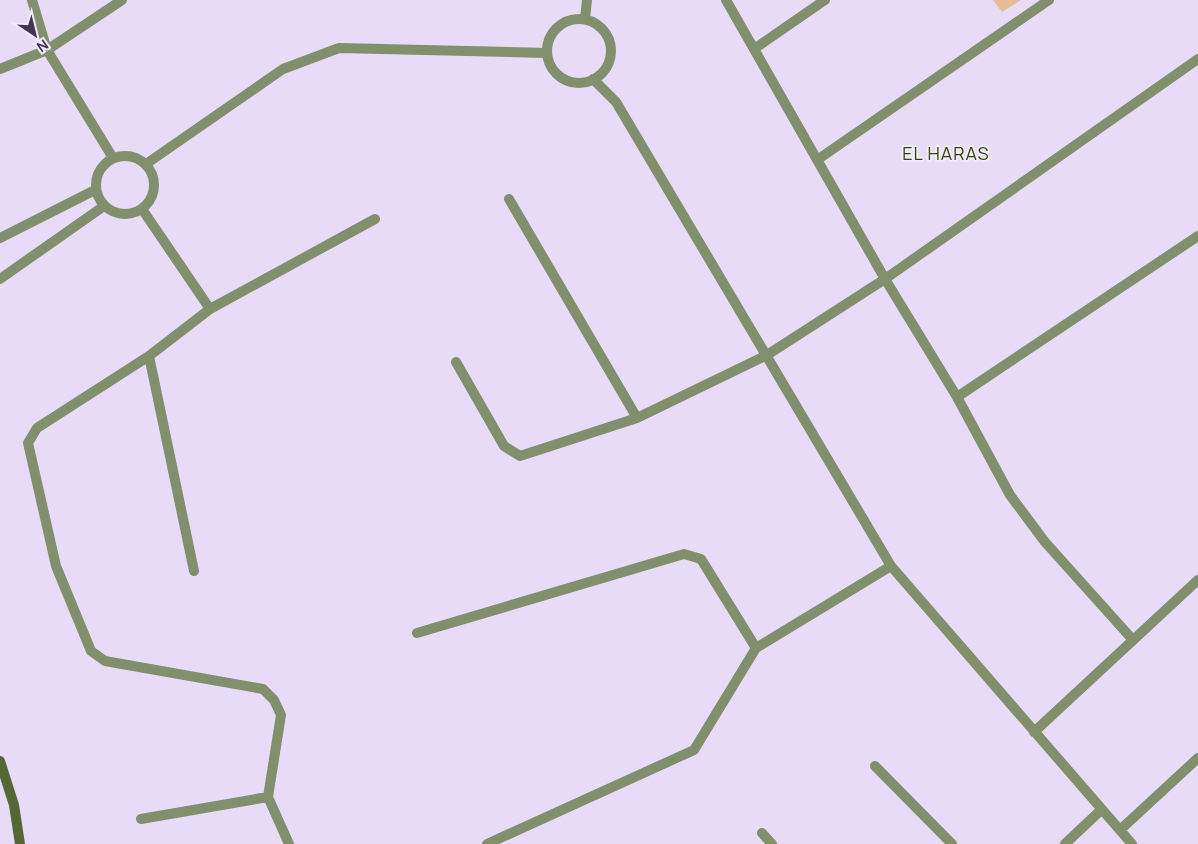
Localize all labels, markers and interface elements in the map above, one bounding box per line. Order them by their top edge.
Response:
north arrow [10,10,60,60]
text: N [33,35,52,57]
district label: EL HARAS [902,141,990,165]

